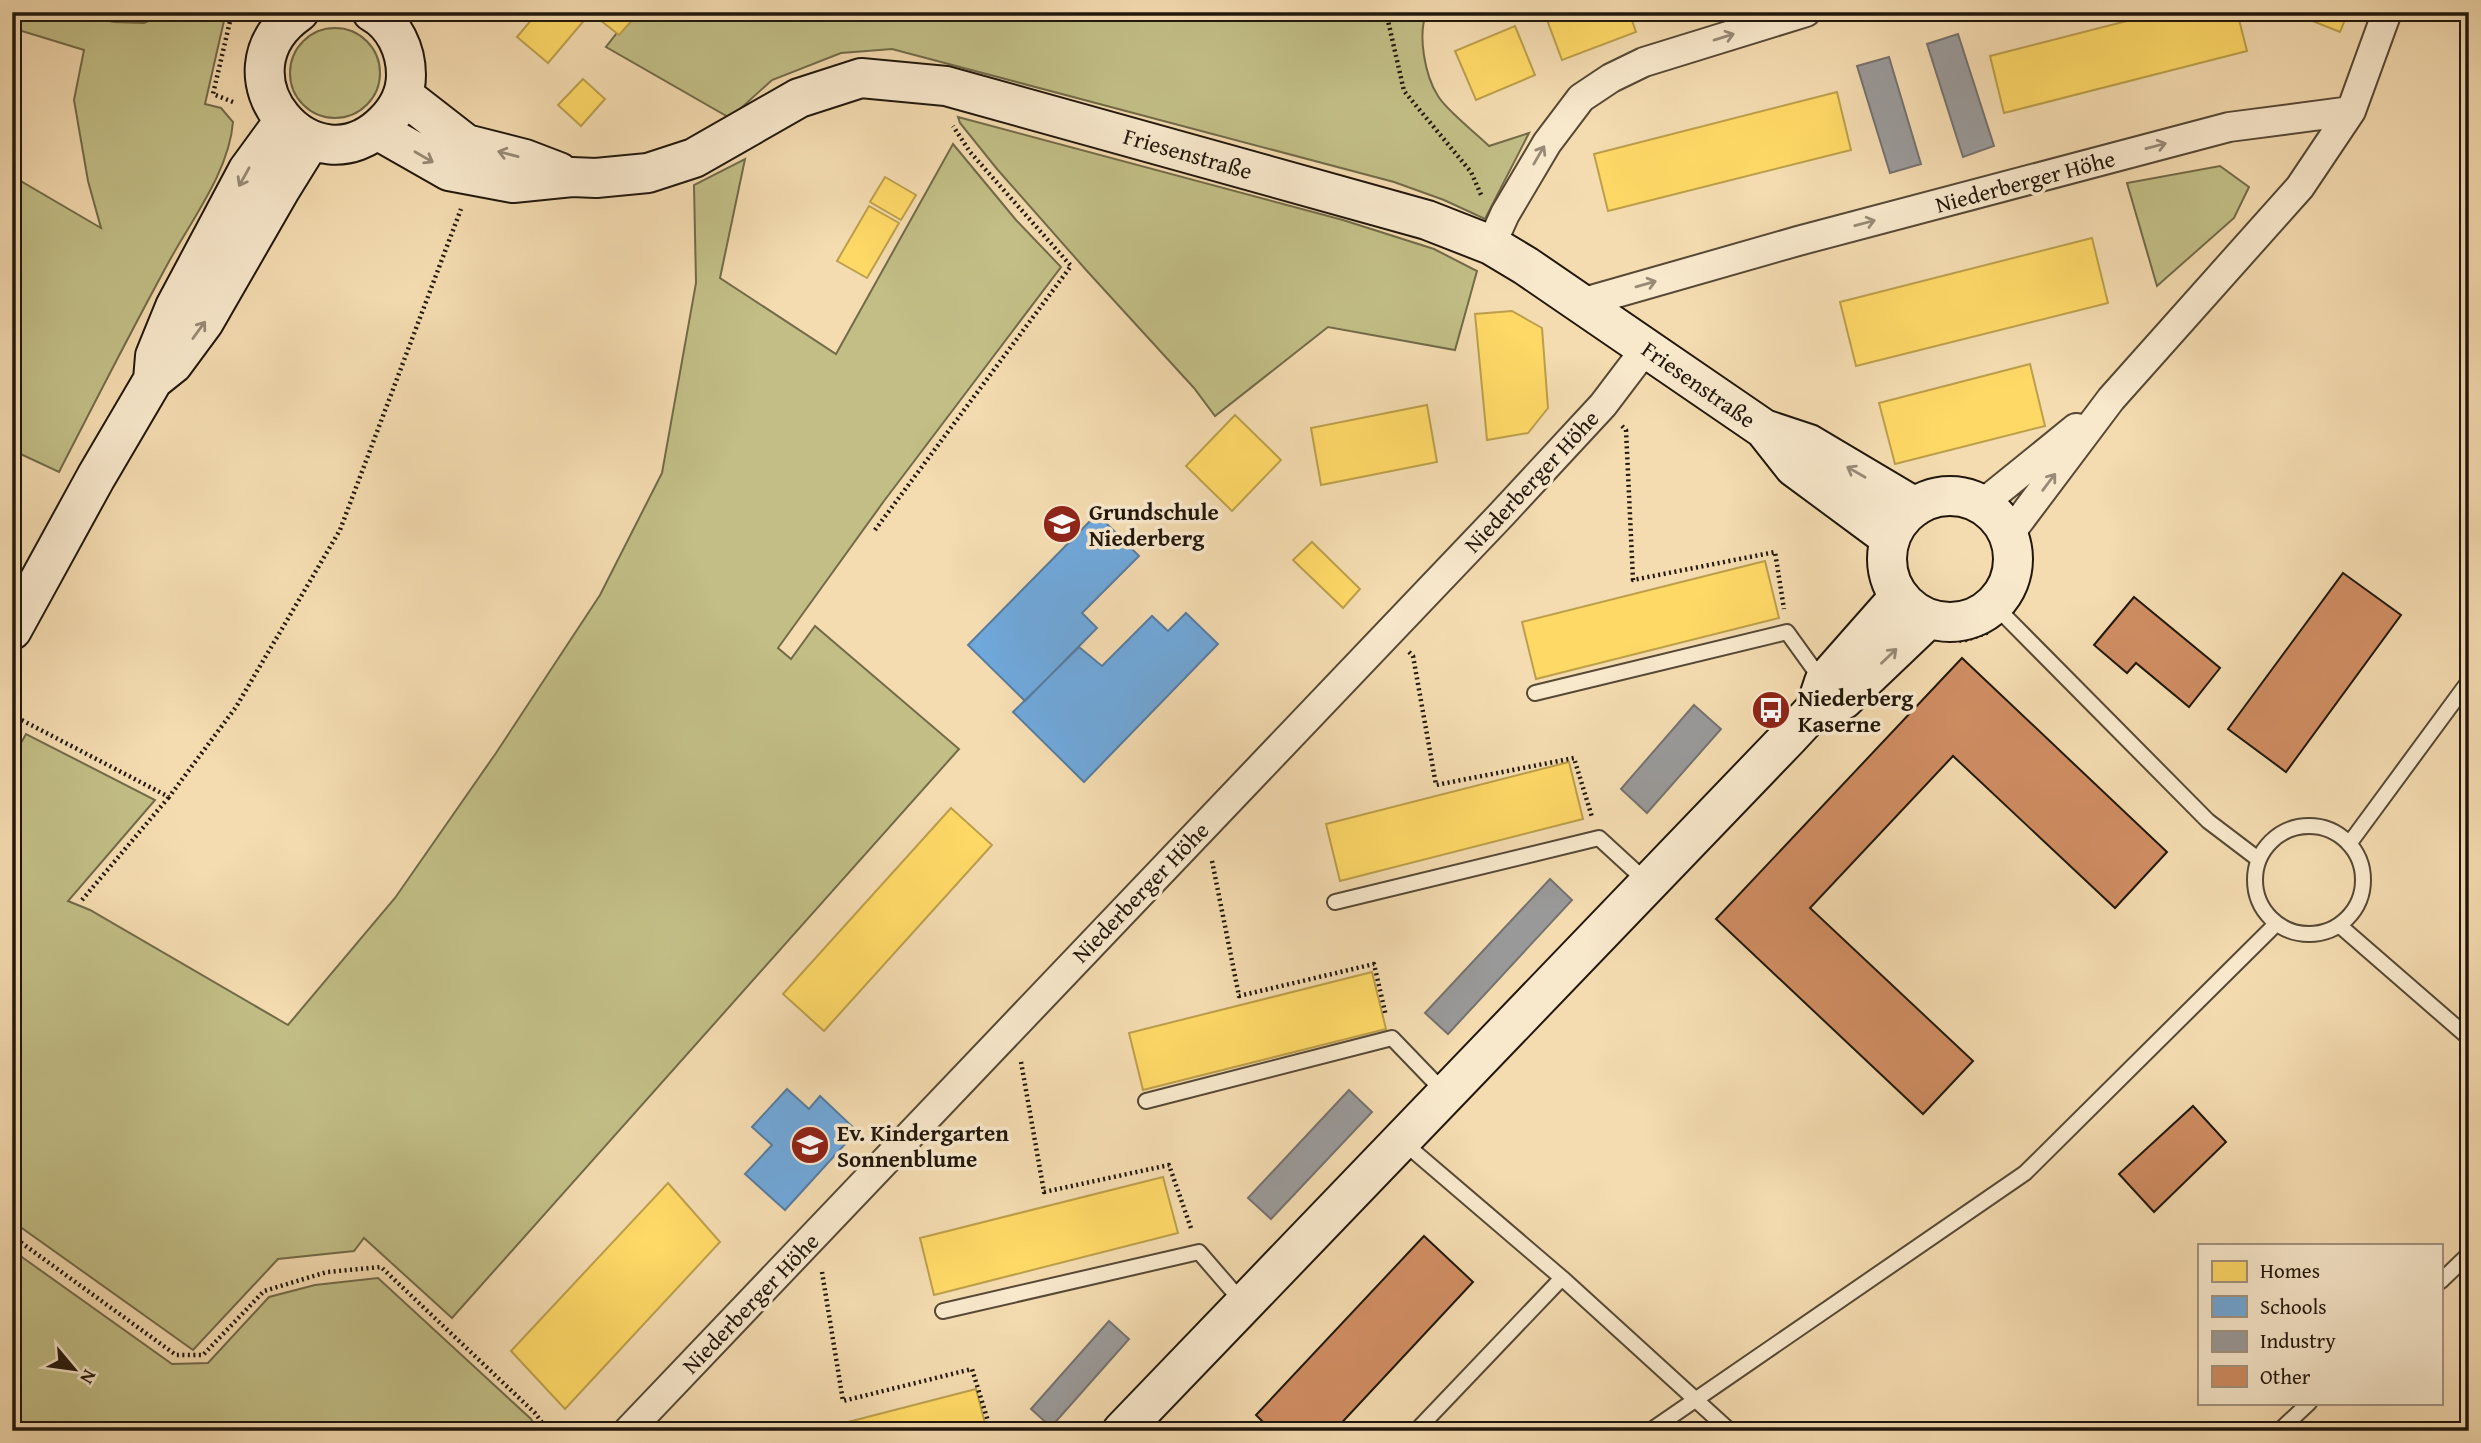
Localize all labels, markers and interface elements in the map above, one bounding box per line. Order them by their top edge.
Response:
one-way arrow [1713,30,1735,43]
street label: Friesenstraße [1120,119,1256,187]
one-way arrow [2145,139,2167,152]
street label: Niederberger Höhe [1932,141,2118,221]
one-way arrow [1533,146,1547,166]
one-way arrow [497,147,519,160]
one-way arrow [413,151,434,164]
one-way arrow [237,167,251,187]
one-way arrow [1854,216,1876,229]
one-way arrow [1634,277,1657,290]
one-way arrow [191,321,206,340]
street label: Friesenstraße [1635,332,1763,436]
street label: Niederberger Höhe [1456,402,1606,560]
one-way arrow [1846,465,1866,479]
one-way arrow [2042,473,2056,492]
place label: Grundschule Niederberg [1089,495,1219,554]
school or university icon: Grundschule Niederberg [1041,503,1083,545]
one-way arrow [1880,648,1897,665]
place label: Niederberg Kaserne [1798,681,1914,740]
bus stop icon: Niederberg Kaserne [1750,689,1792,731]
street label: Niederberger Höhe [1064,814,1216,970]
place label: Ev. Kindergarten Sonnenblume [837,1116,1009,1175]
school or university icon: Ev. Kindergarten Sonnenblume [789,1124,831,1166]
street label: Niederberger Höhe [674,1225,826,1381]
legend [2198,1244,2442,1404]
text: Homes [2260,1255,2320,1286]
text: Schools [2260,1291,2327,1322]
text: Industry [2260,1325,2336,1356]
north arrow [38,1334,108,1404]
text: Other [2260,1361,2311,1392]
text: N [73,1365,104,1390]

